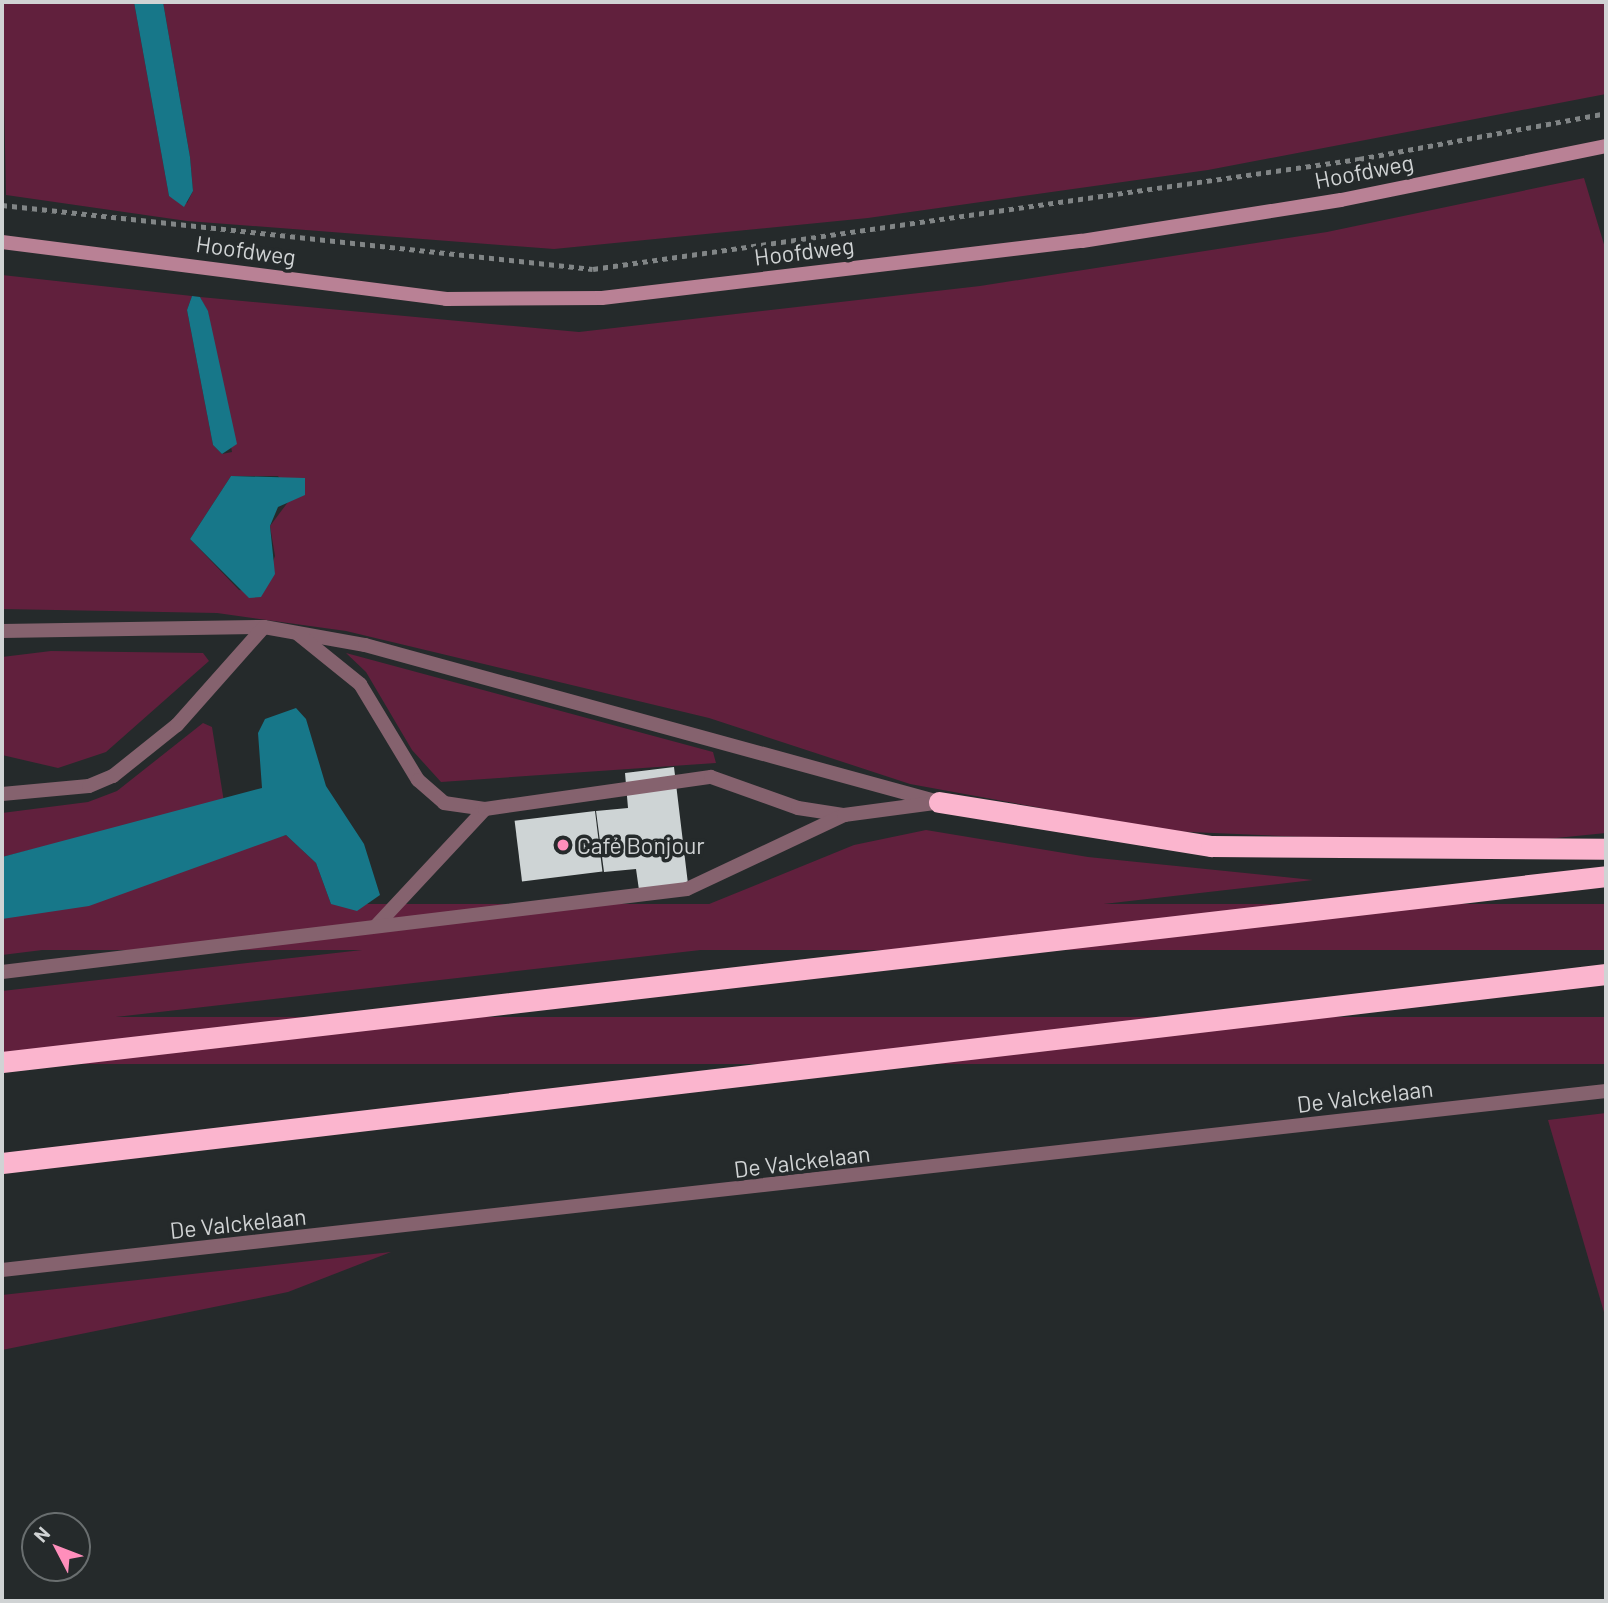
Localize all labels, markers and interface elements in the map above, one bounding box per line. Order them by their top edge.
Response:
street label: Hoofdweg [1312,148,1416,194]
street label: Hoofdweg [194,229,298,271]
street label: Hoofdweg [752,231,856,271]
place label: Café Bonjour [577,831,705,859]
marker: Café Bonjour [555,837,571,853]
street label: De Valckelaan [1295,1074,1435,1118]
street label: De Valckelaan [732,1139,872,1183]
street label: De Valckelaan [168,1202,308,1244]
north arrow [21,1512,91,1582]
text: N [29,1522,54,1546]

